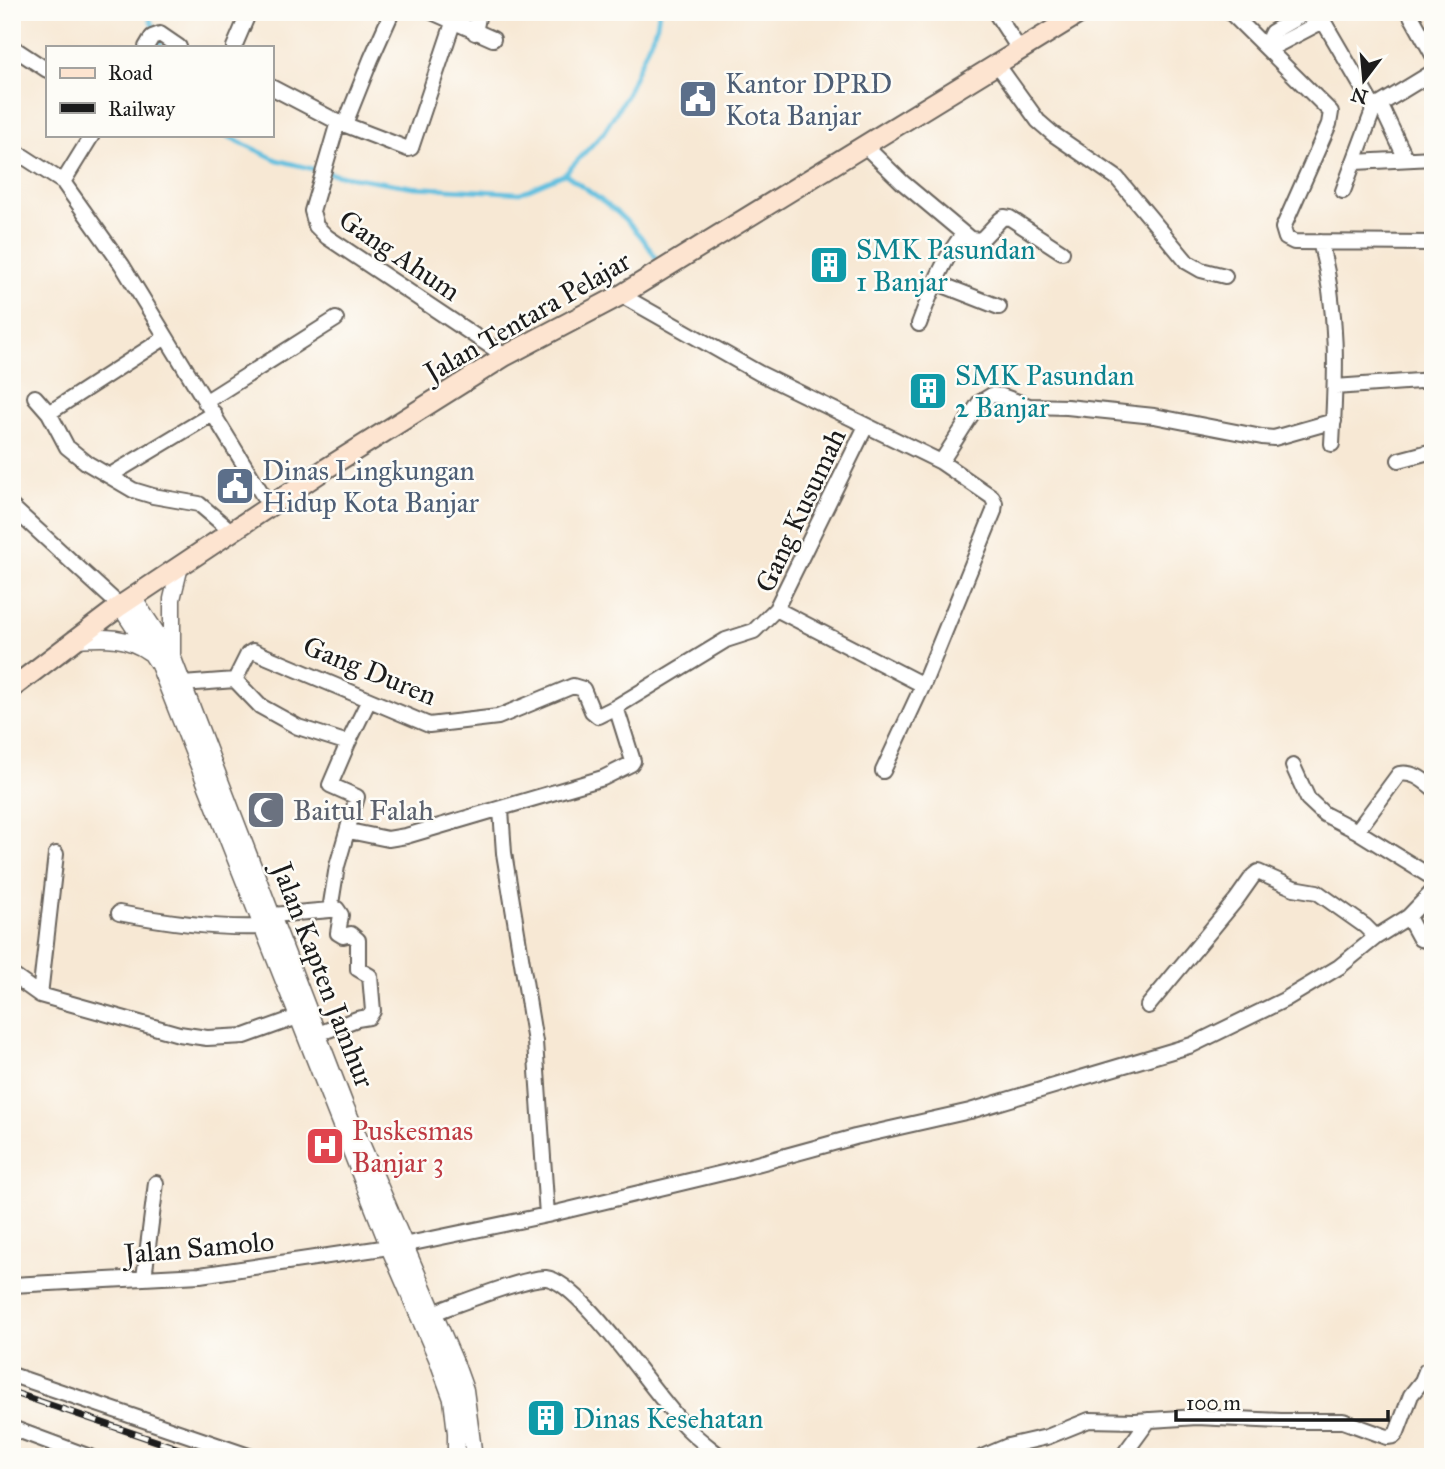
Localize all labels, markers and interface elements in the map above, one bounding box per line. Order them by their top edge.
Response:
legend [46,46,273,136]
north arrow [1330,46,1400,116]
text: Road [108,60,153,86]
place label: Kantor DPRD Kota Banjar [725,66,892,133]
public building icon: Kantor DPRD Kota Banjar [677,78,719,120]
text: N [1349,83,1370,109]
text: Railway [108,96,176,122]
street label: Gang Ahum [332,202,467,309]
place label: SMK Pasundan 1 Banjar [856,232,1036,299]
street label: Jalan Tentara Pelajar [415,243,637,391]
building icon: SMK Pasundan 1 Banjar [808,244,850,286]
place label: SMK Pasundan 2 Banjar [955,358,1135,425]
building icon: SMK Pasundan 2 Banjar [907,370,949,412]
street label: Gang Kusumah [747,422,854,598]
place label: Dinas Lingkungan Hidup Kota Banjar [262,453,480,520]
public building icon: Dinas Lingkungan Hidup Kota Banjar [214,465,256,507]
street label: Gang Duren [298,628,442,713]
mosque icon: Baitul Falah [245,789,287,831]
place label: Baitul Falah [293,793,434,828]
street label: Jalan Kapten Jamhur [263,855,383,1093]
place label: Puskesmas Banjar 3 [352,1113,473,1180]
hospital icon: Puskesmas Banjar 3 [304,1125,346,1167]
street label: Jalan Samolo [120,1224,275,1272]
scale bar [1176,1378,1387,1422]
text: 100 m [1186,1390,1241,1416]
building icon: Dinas Kesehatan [525,1397,567,1439]
place label: Dinas Kesehatan [573,1401,763,1436]

